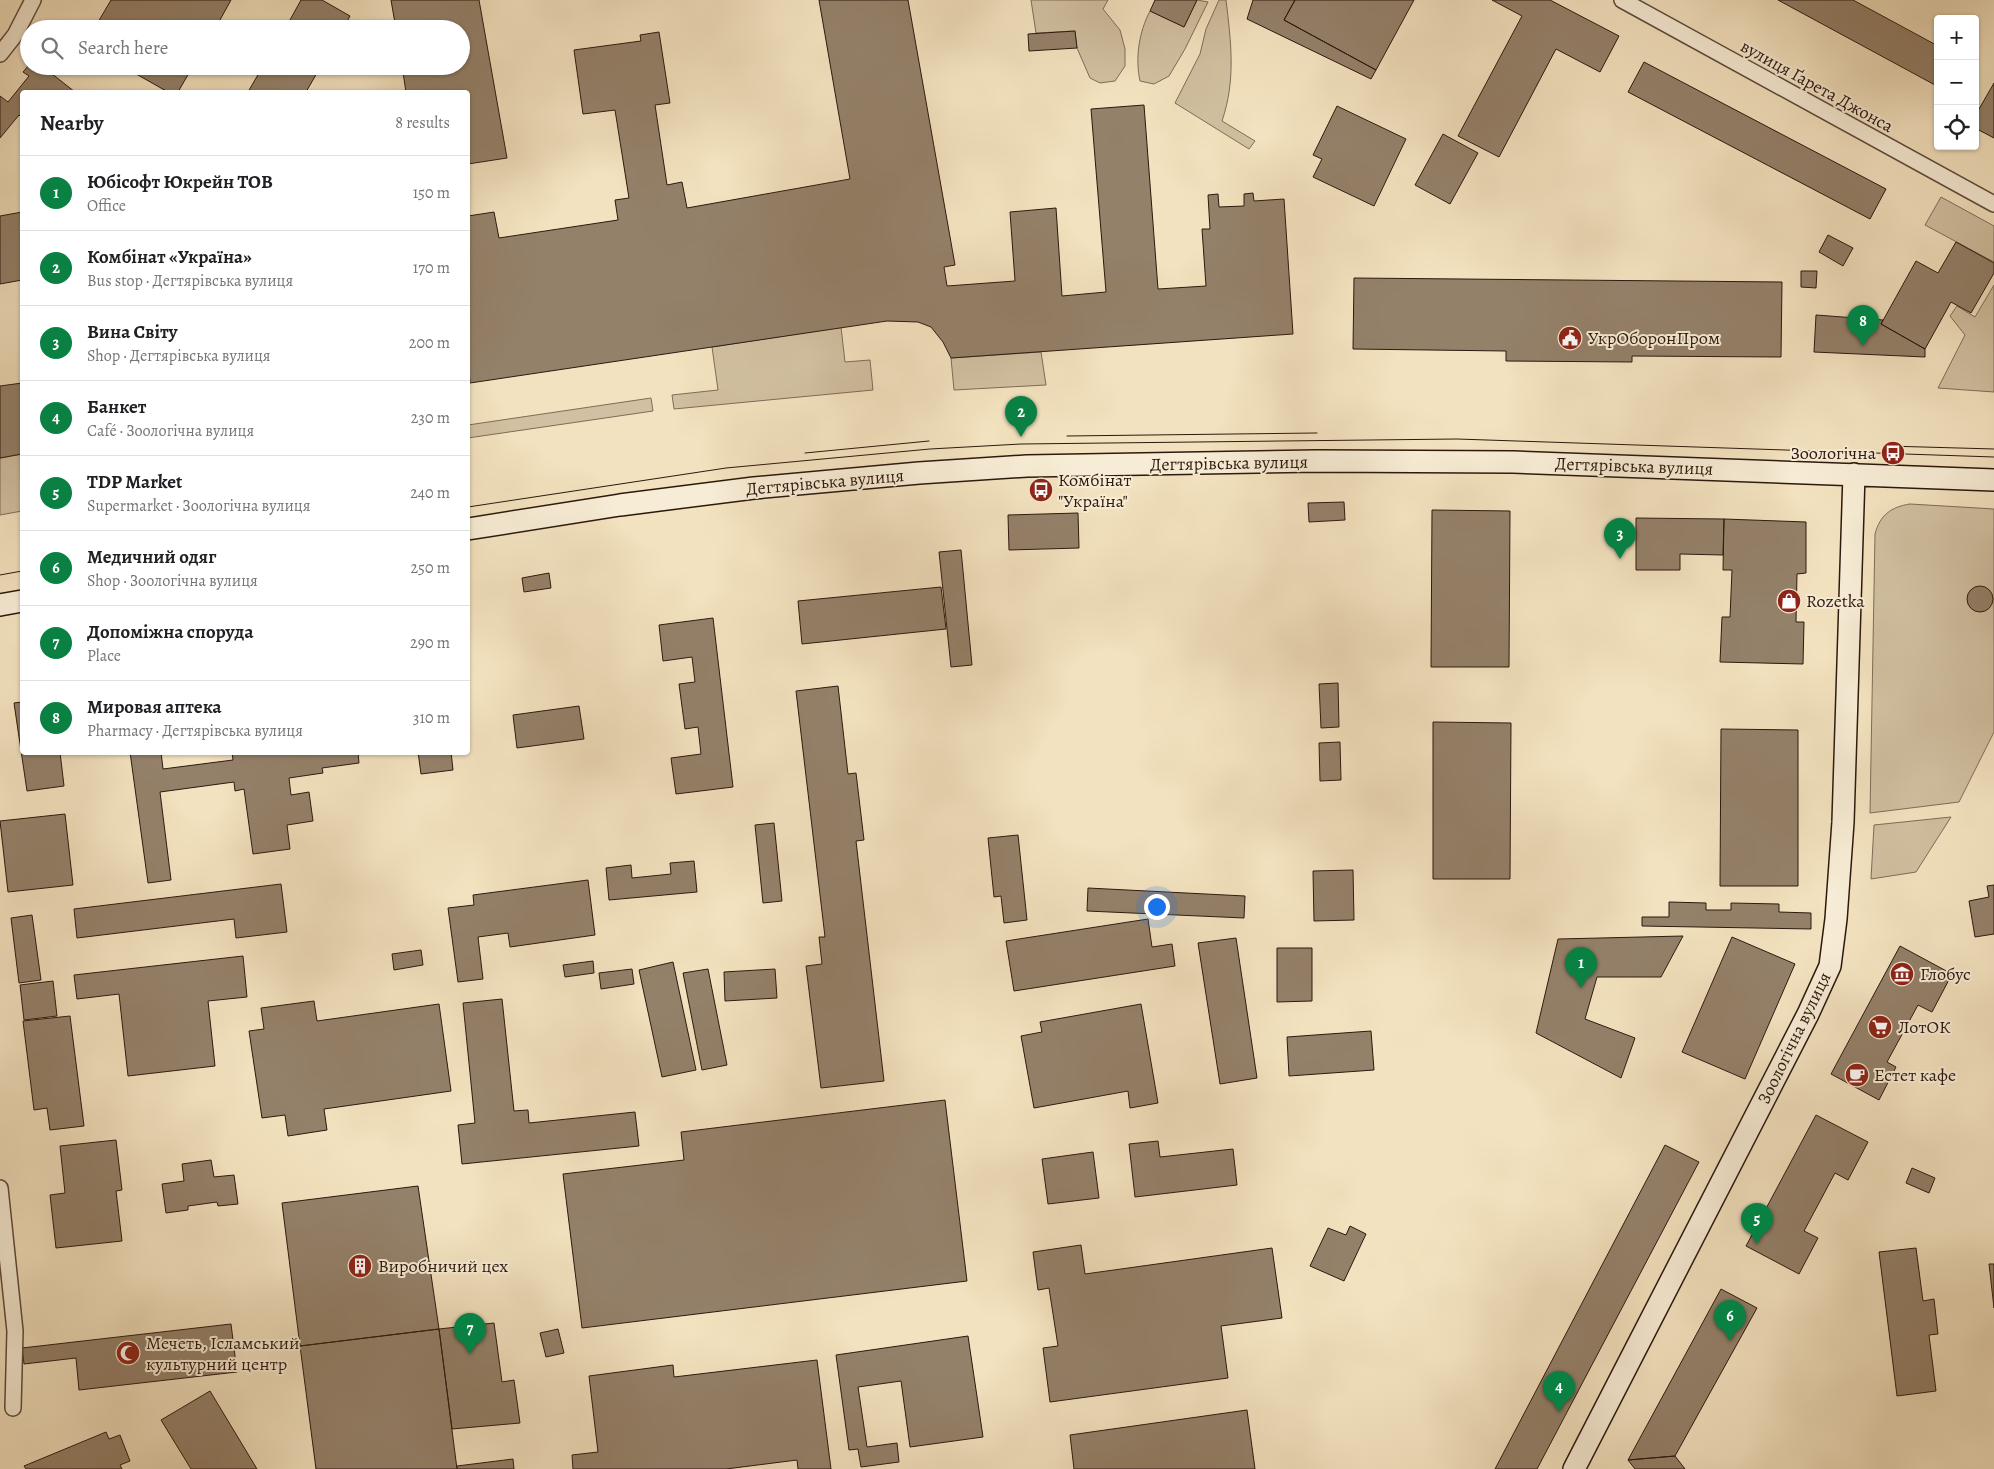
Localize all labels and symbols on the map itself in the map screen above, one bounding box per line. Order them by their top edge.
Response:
street label: вулиця Ґарета Джонса [1736,34,1898,138]
pin: 8 [1847,305,1879,346]
public building icon: УкрОборонПром [1557,325,1583,351]
place label: УкрОборонПром [1588,326,1720,350]
pin: 2 [1005,396,1037,437]
bus stop icon: Зоологічна [1880,440,1906,466]
place label: Зоологічна [1790,441,1877,465]
street label: Дегтярівська вулиця [1150,450,1308,476]
street label: Дегтярівська вулиця [1554,451,1714,481]
street label: Дегтярівська вулиця [745,463,905,501]
place label: Комбінат "Україна" [1058,468,1131,513]
bus stop icon: Комбінат "Україна" [1028,477,1054,503]
pin: 3 [1604,518,1636,559]
shop icon: Rozetka [1776,588,1802,614]
place label: Rozetka [1806,589,1865,613]
your location [1144,894,1170,920]
pin: 1 [1565,947,1597,988]
museum icon: Глобус [1889,961,1915,987]
place label: Глобус [1920,962,1971,986]
street label: Зоологічна вулиця [1752,968,1836,1108]
supermarket icon: ЛотОК [1867,1014,1893,1040]
place label: ЛотОК [1898,1015,1951,1039]
cafe icon: Естет кафе [1844,1062,1870,1088]
place label: Естет кафе [1874,1063,1956,1087]
pin: 5 [1741,1203,1773,1244]
building icon: Виробничий цех [347,1253,373,1279]
place label: Виробничий цех [378,1254,508,1278]
pin: 6 [1714,1300,1746,1341]
pin: 7 [454,1313,486,1354]
place label: Мечеть, Ісламський культурний центр [146,1331,300,1376]
mosque icon: Мечеть, Ісламський культурний центр [115,1340,141,1366]
pin: 4 [1543,1371,1575,1412]

